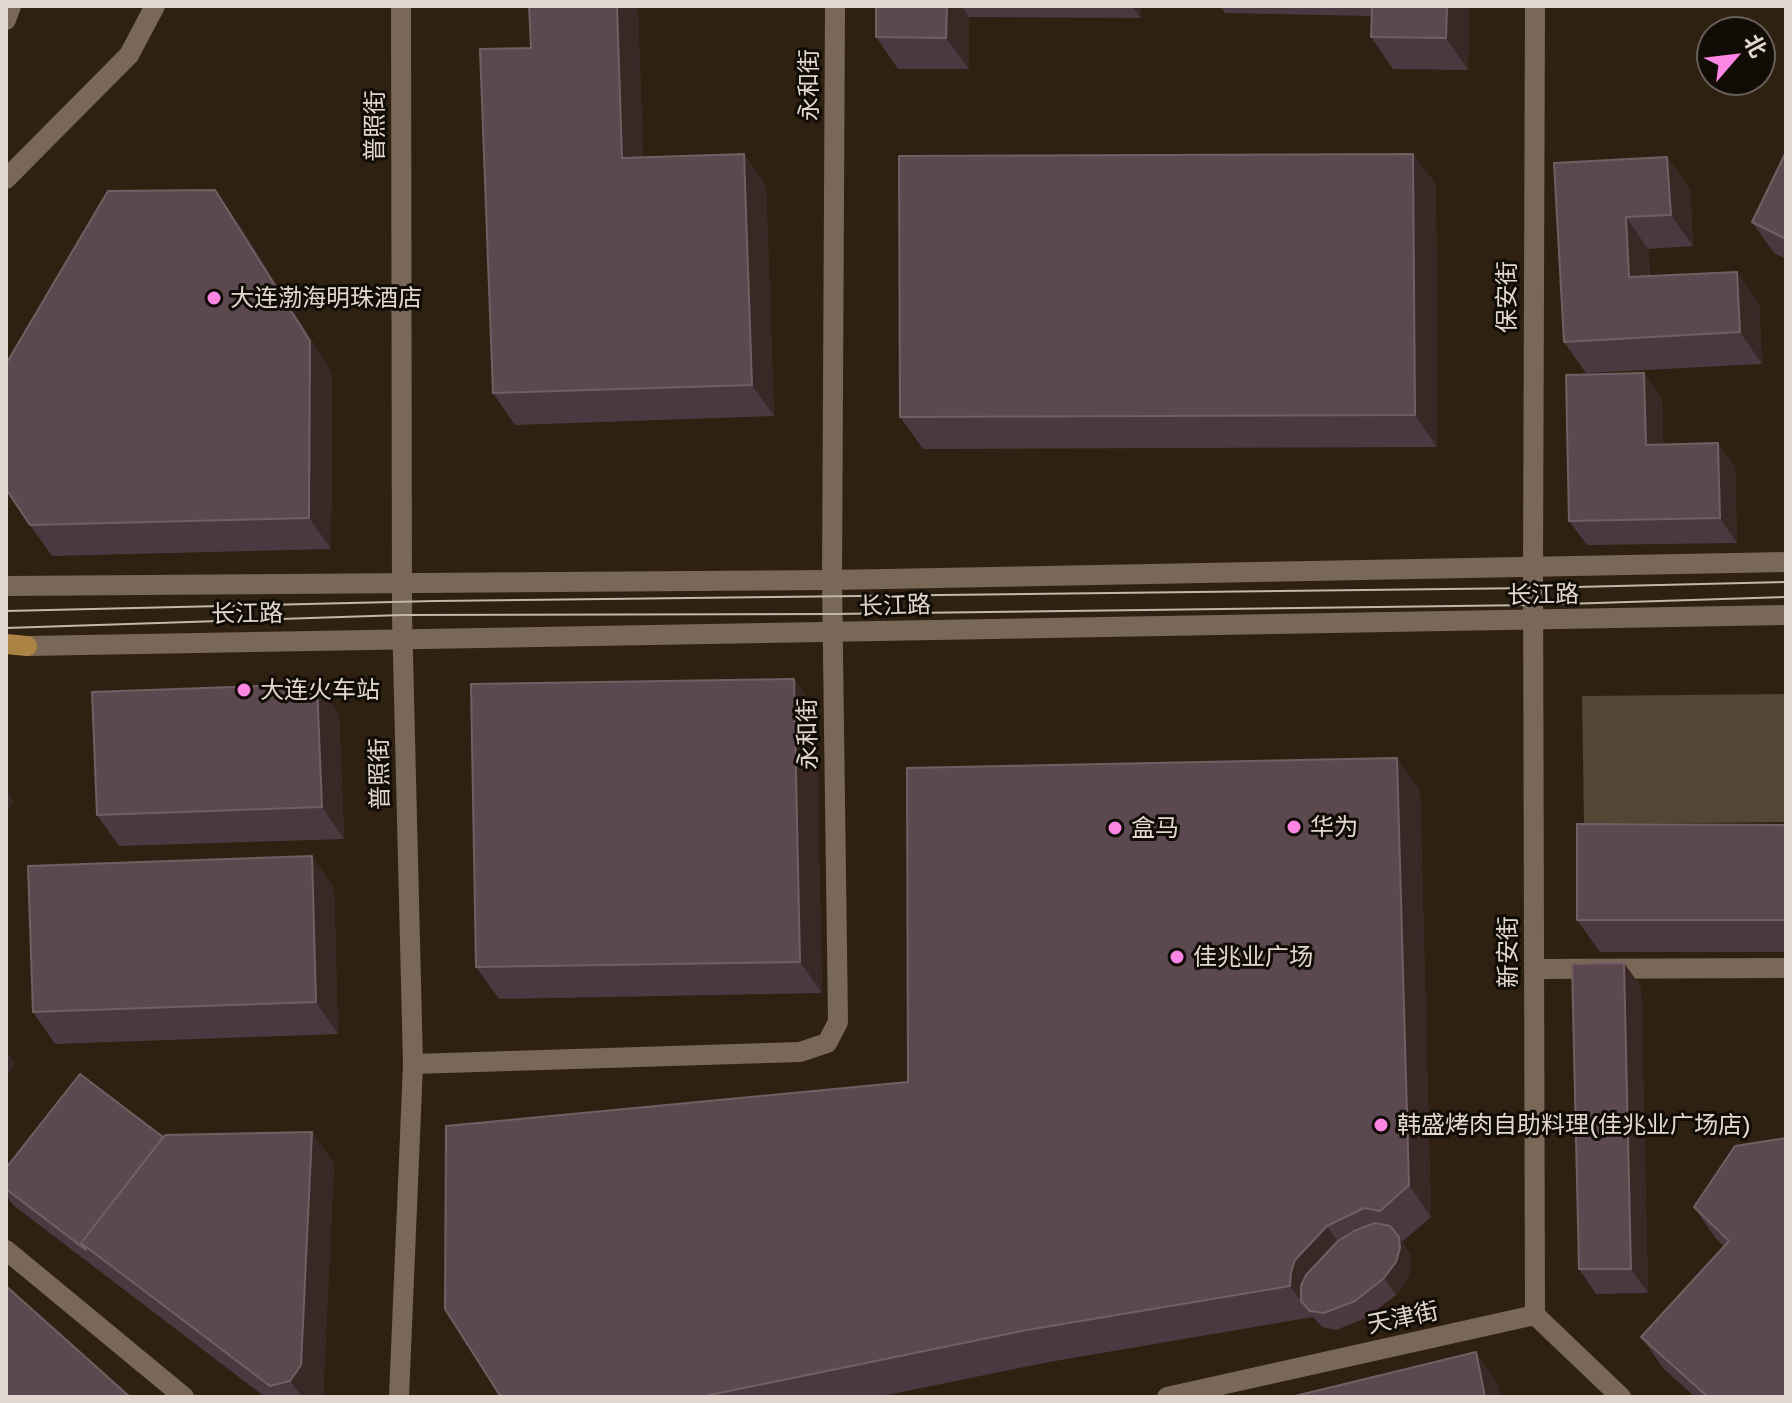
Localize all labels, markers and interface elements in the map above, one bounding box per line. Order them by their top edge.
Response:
north arrow [1696,16,1776,96]
text: 北 [1739,29,1773,61]
street label: 永和街 [795,49,823,121]
street label: 普照街 [361,90,389,162]
street label: 保安街 [1493,261,1521,333]
place label: 大连渤海明珠酒店 [230,284,422,312]
marker: 大连渤海明珠酒店 [205,289,223,307]
street label: 长江路 [1507,580,1579,610]
street label: 长江路 [859,590,931,622]
street label: 长江路 [211,599,283,629]
place label: 大连火车站 [260,676,380,704]
marker: 大连火车站 [235,681,253,699]
street label: 永和街 [793,698,823,770]
street label: 普照街 [365,738,395,810]
place label: 华为 [1310,813,1358,841]
place label: 盒马 [1131,814,1179,842]
marker: 华为 [1285,818,1303,836]
marker: 盒马 [1106,819,1124,837]
street label: 新安街 [1494,916,1522,988]
place label: 佳兆业广场 [1193,943,1313,971]
marker: 佳兆业广场 [1168,948,1186,966]
place label: 韩盛烤肉自助料理(佳兆业广场店) [1397,1111,1751,1139]
marker: 韩盛烤肉自助料理(佳兆业广场店) [1372,1116,1390,1134]
street label: 天津街 [1365,1296,1441,1340]

